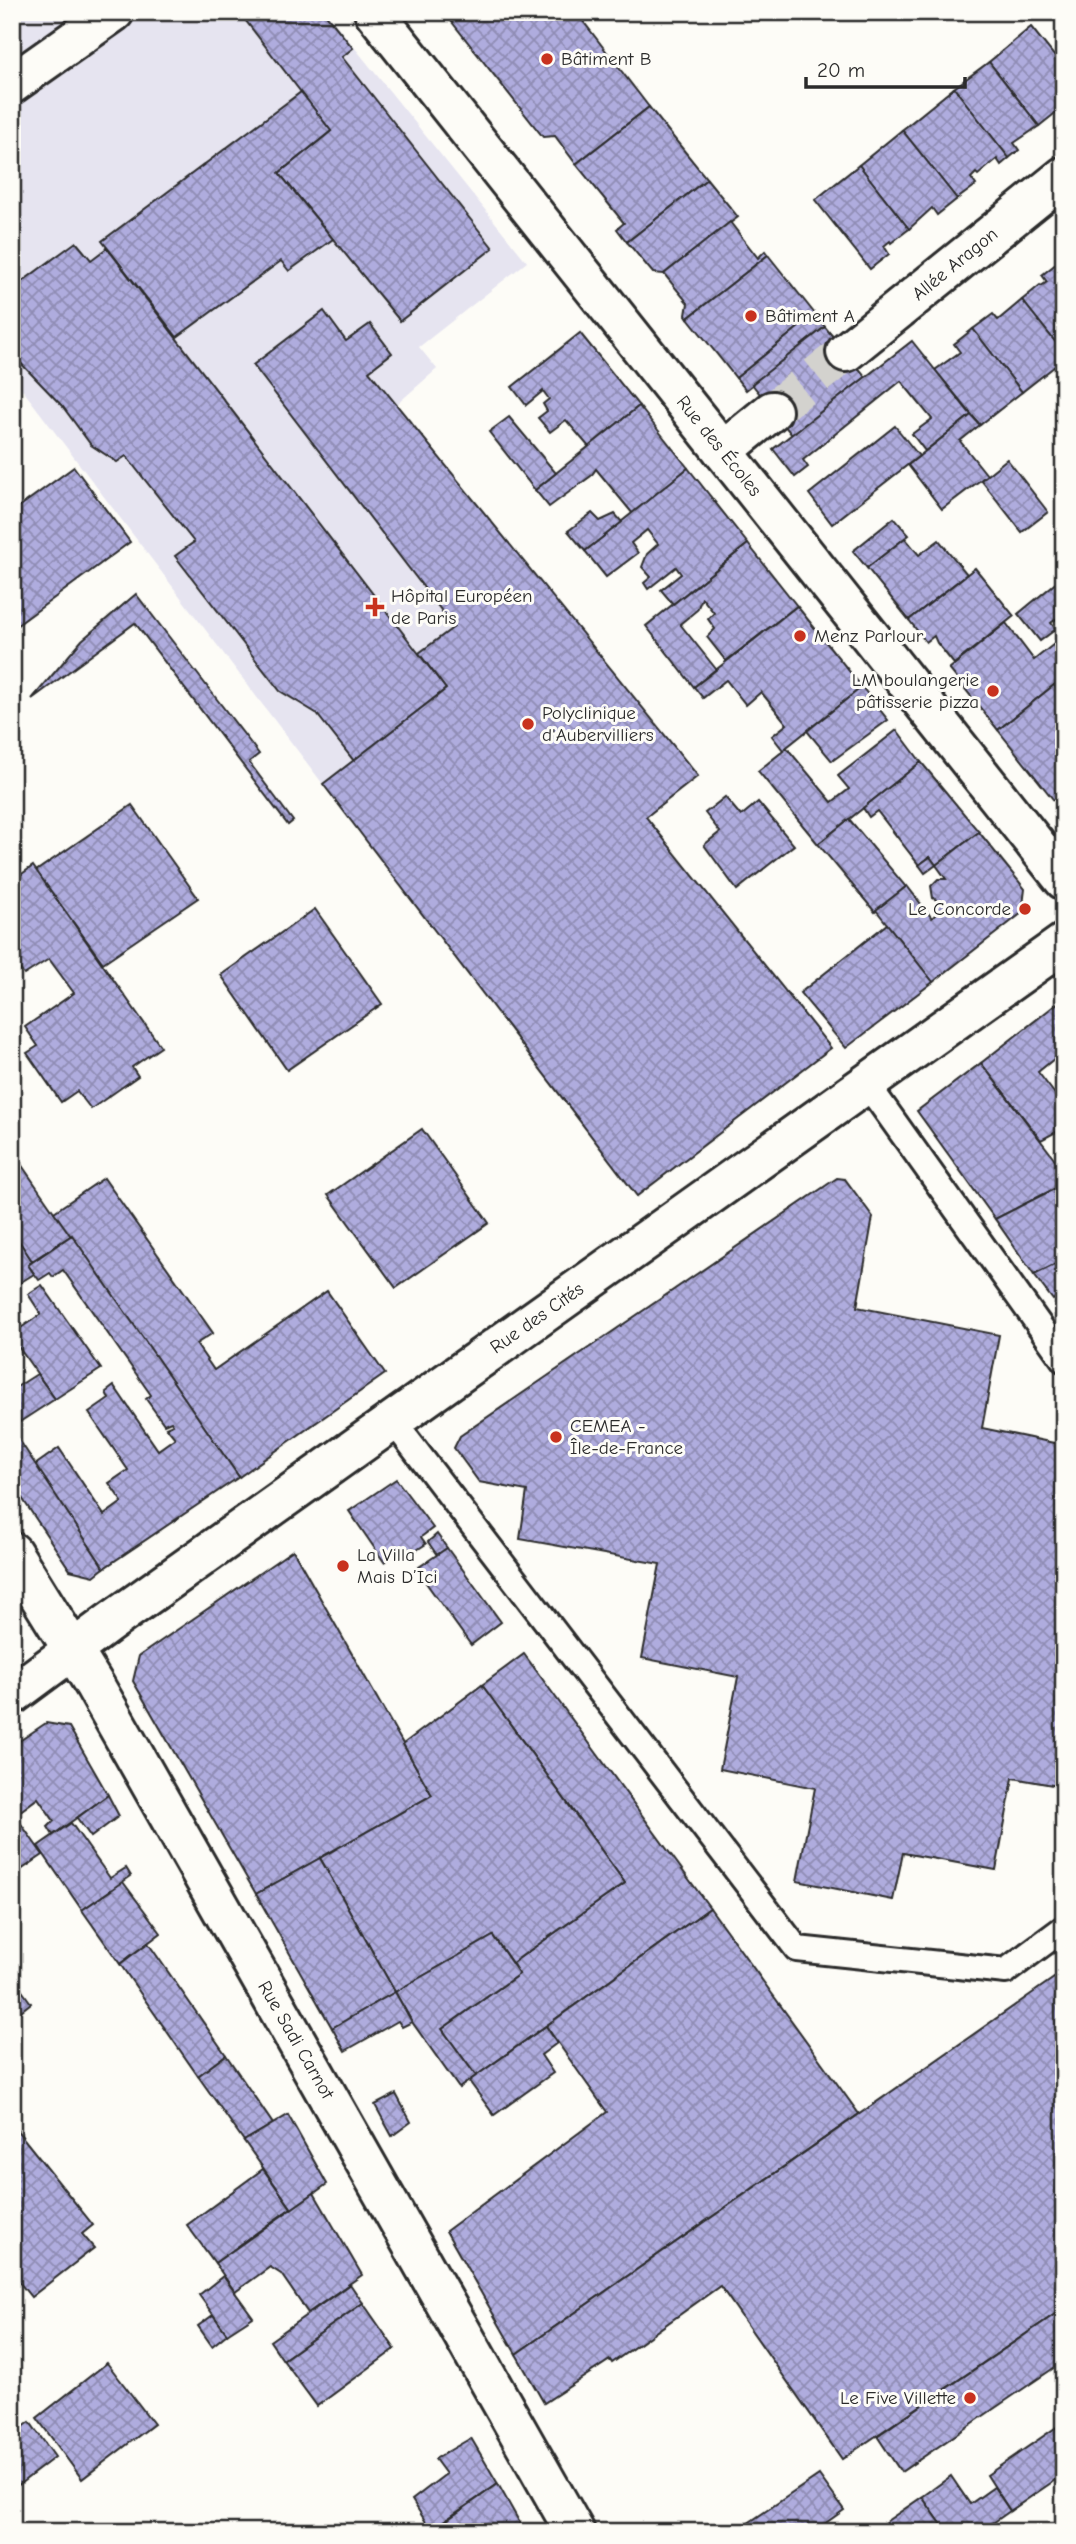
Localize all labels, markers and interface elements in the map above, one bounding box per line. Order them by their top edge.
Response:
scale bar [806,46,966,90]
place label: Bâtiment B [561,48,652,70]
marker: Bâtiment B [539,51,555,67]
text: 20 m [817,58,865,82]
street label: Allée Aragon [908,223,1002,305]
place label: Bâtiment A [765,305,855,327]
marker: Bâtiment A [743,308,759,324]
street label: Rue des Écoles [672,391,766,501]
place label: Hôpital Européen de Paris [391,585,532,629]
marker: Hôpital Européen de Paris [365,597,385,617]
place label: Menz Parlour [814,625,924,647]
marker: Menz Parlour [792,628,808,644]
place label: LM boulangerie pâtisserie pizza [852,669,979,713]
marker: LM boulangerie pâtisserie pizza [985,683,1001,699]
place label: Polyclinique d'Aubervilliers [542,702,654,746]
marker: Polyclinique d'Aubervilliers [520,716,536,732]
place label: Le Concorde [908,898,1011,920]
marker: Le Concorde [1017,901,1033,917]
street label: Rue des Cités [486,1278,588,1358]
place label: CEMEA - Île-de-France [570,1415,683,1459]
marker: CEMEA - Île-de-France [548,1429,564,1445]
place label: La Villa Mais D’Ici [357,1544,438,1588]
marker: La Villa Mais D’Ici [335,1558,351,1574]
street label: Rue Sadi Carnot [253,1977,339,2103]
place label: Le Five Villette [840,2387,956,2409]
marker: Le Five Villette [962,2390,978,2406]

